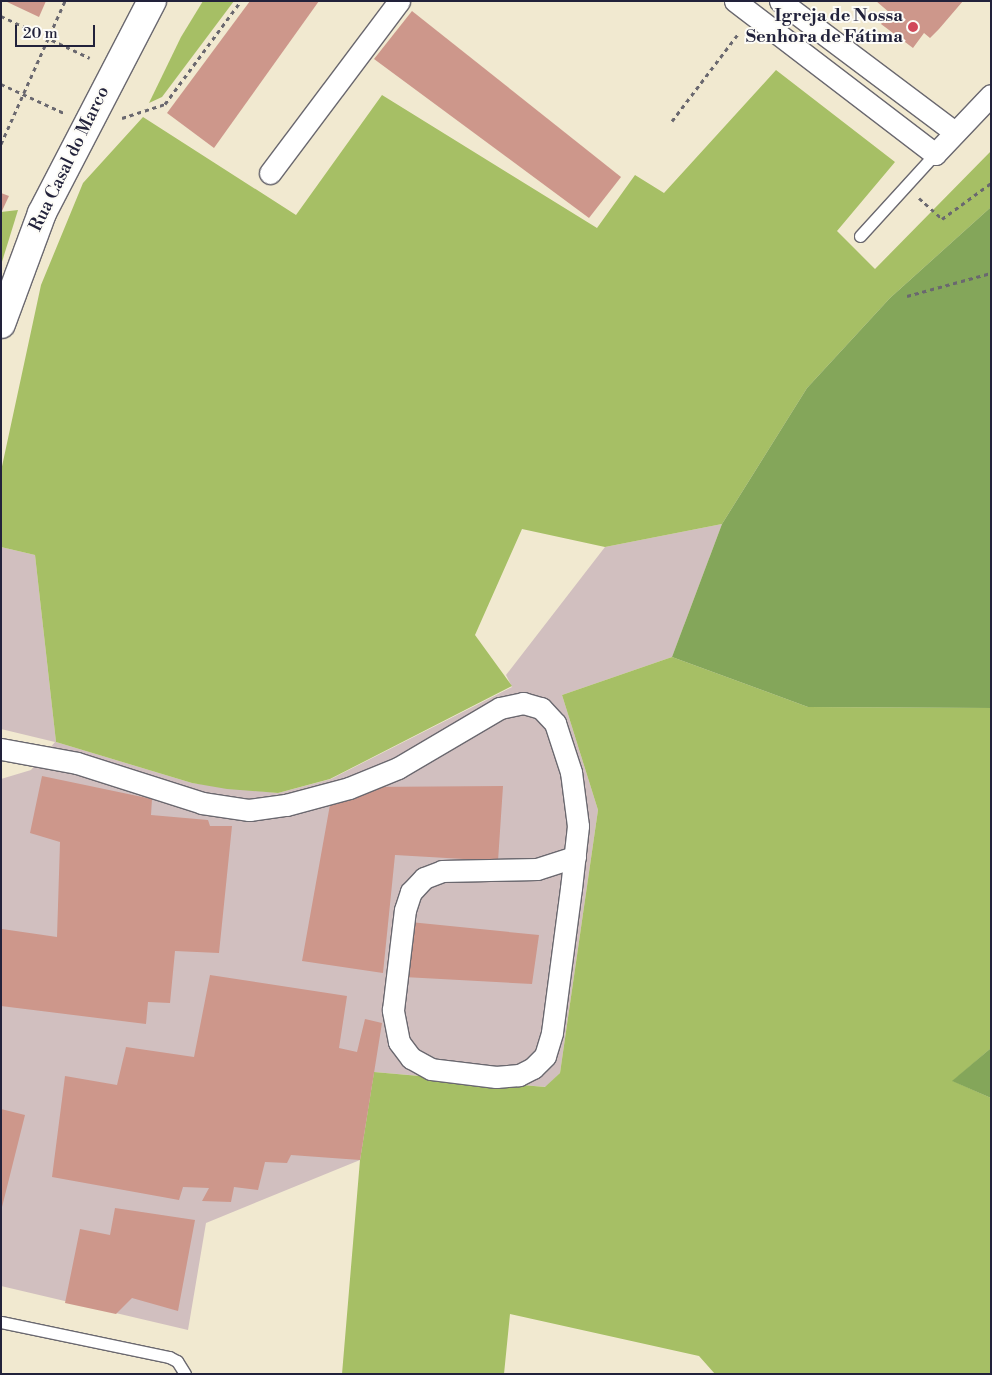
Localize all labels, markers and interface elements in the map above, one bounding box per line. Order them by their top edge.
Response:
place label: Igreja de Nossa Senhora de Fátima [746,6,903,48]
scale bar [18,15,98,47]
marker: Igreja de Nossa Senhora de Fátima [907,21,919,33]
text: 20 m [23,24,58,43]
street label: Rua Casal do Marco [25,83,115,235]

